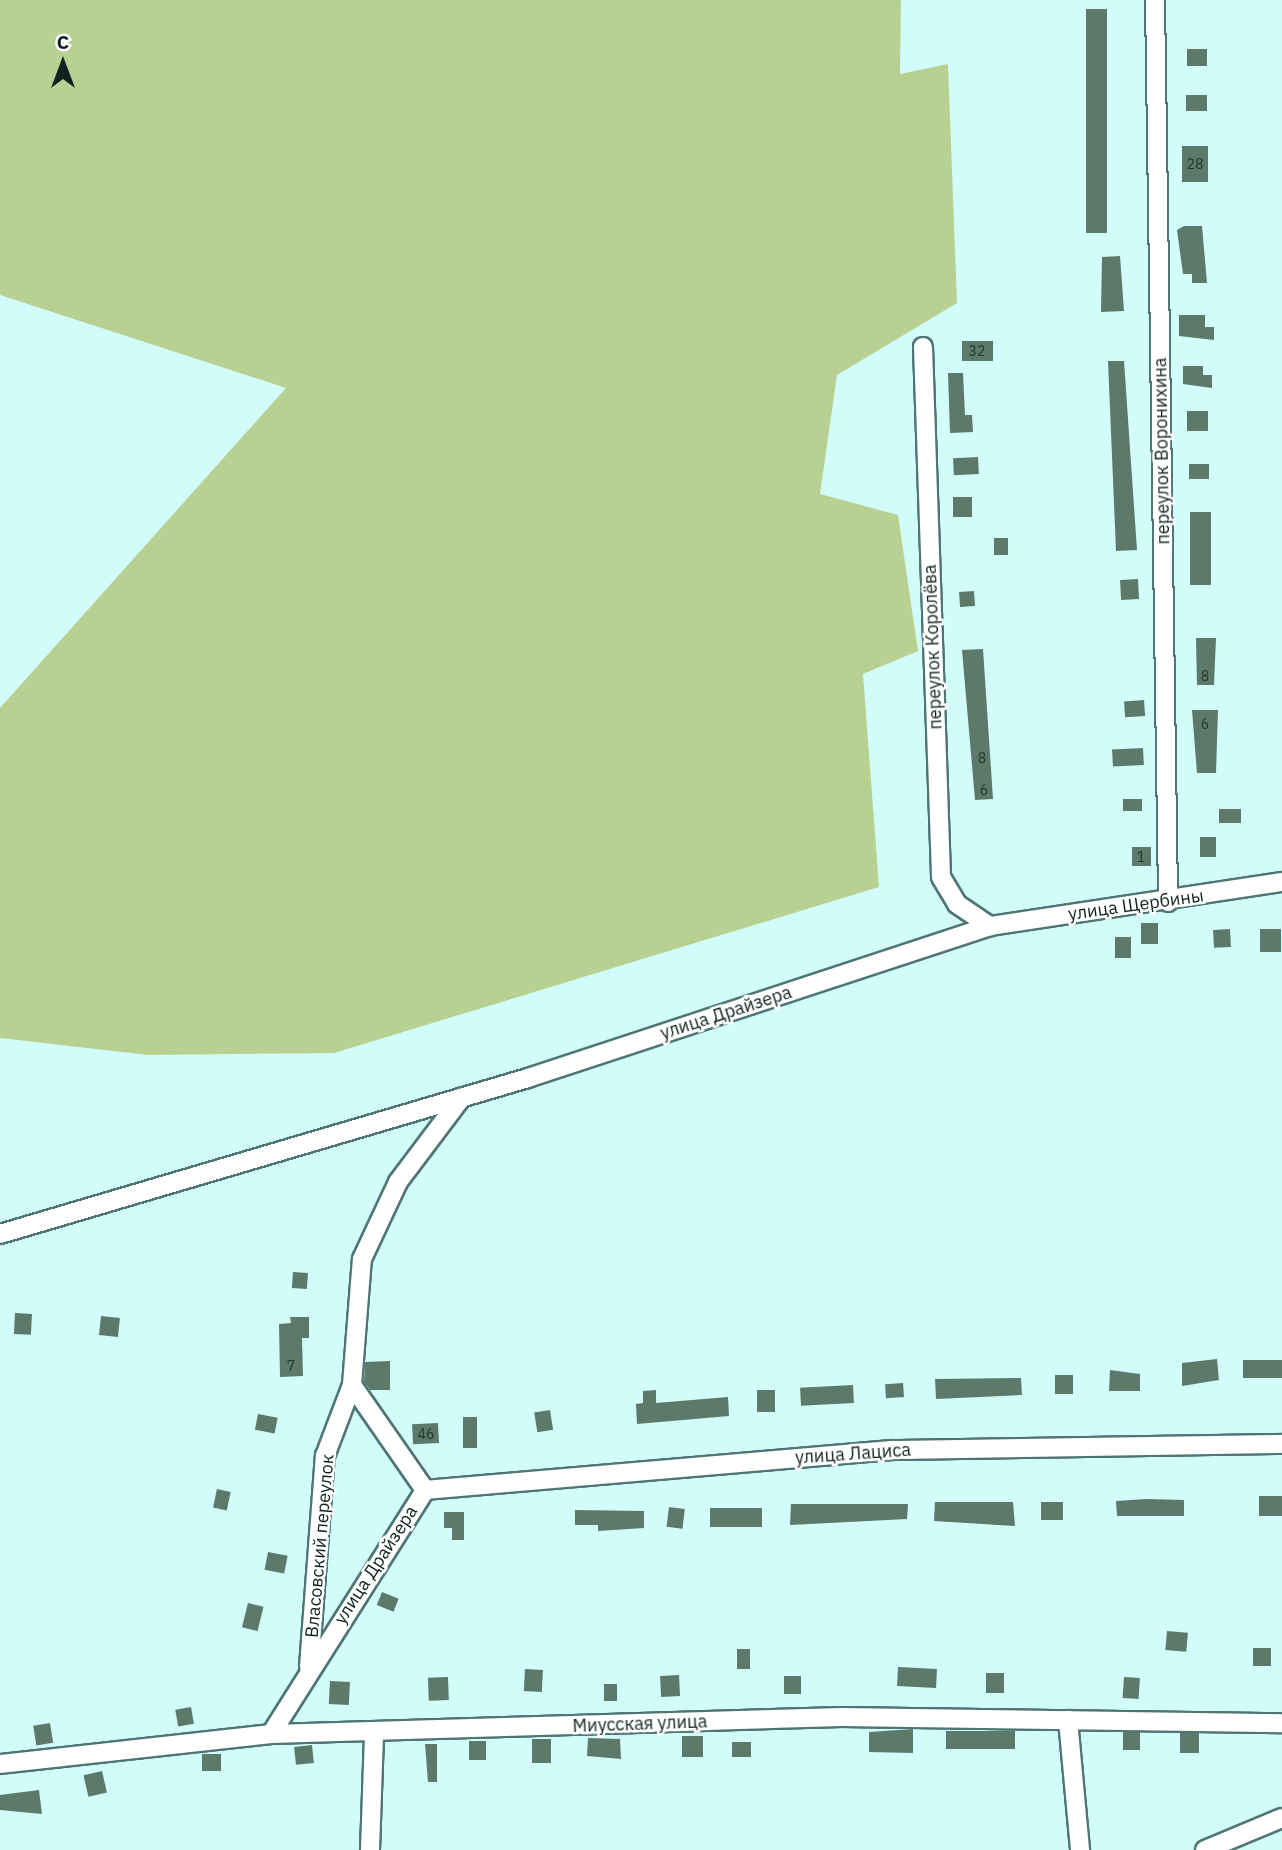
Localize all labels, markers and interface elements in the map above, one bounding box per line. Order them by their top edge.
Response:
north arrow [28,28,98,98]
text: С [57,30,69,54]
house number: 28 [1187,156,1203,172]
house number: 32 [969,343,985,359]
street label: переулок Воронихина [1150,357,1174,545]
street label: переулок Королёва [919,564,947,730]
house number: 8 [1201,668,1209,684]
house number: 6 [1201,716,1209,732]
house number: 8 [978,750,986,766]
house number: 6 [980,782,988,798]
house number: 1 [1137,849,1145,865]
street label: улица Щербины [1067,885,1205,925]
street label: улица Драйзера [658,982,794,1044]
house number: 7 [287,1358,295,1374]
house number: 46 [418,1426,434,1442]
street label: улица Лациса [794,1439,912,1469]
street label: Власовский переулок [301,1453,339,1639]
street label: улица Драйзера [330,1502,422,1628]
street label: Миусская улица [572,1711,708,1737]

